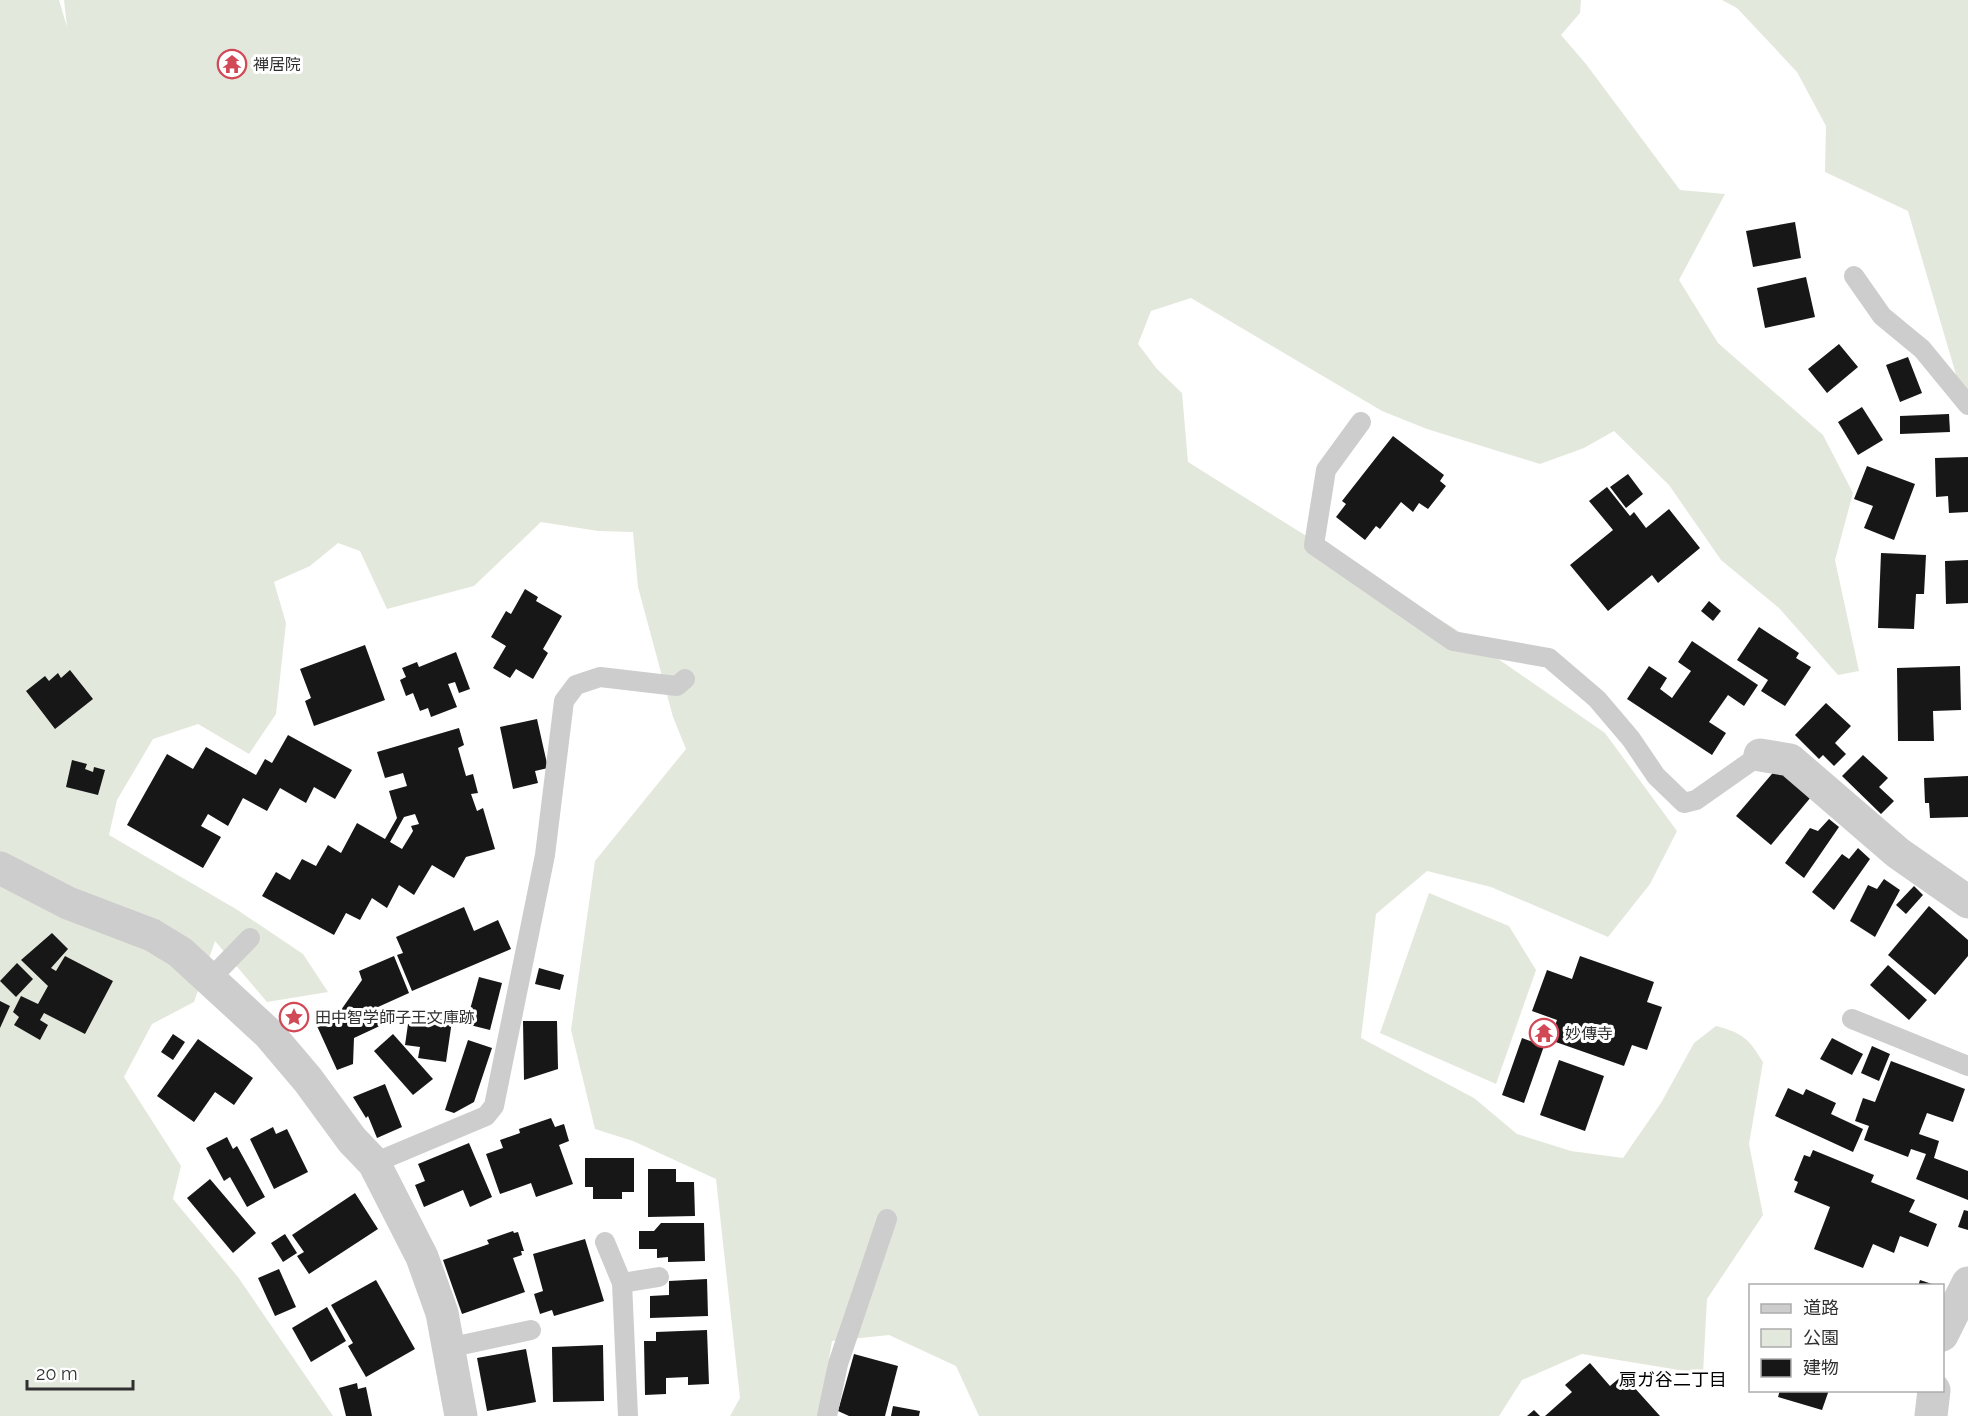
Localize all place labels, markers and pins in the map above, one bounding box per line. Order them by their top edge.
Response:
temple icon: 禅居院 [216,48,248,80]
place label: 禅居院 [253,55,301,74]
place icon: 田中智学師子王文庫跡 [278,1001,310,1033]
place label: 田中智学師子王文庫跡 [315,1008,475,1027]
temple icon: 妙傳寺 [1528,1017,1560,1049]
place label: 妙傳寺 [1565,1024,1613,1043]

